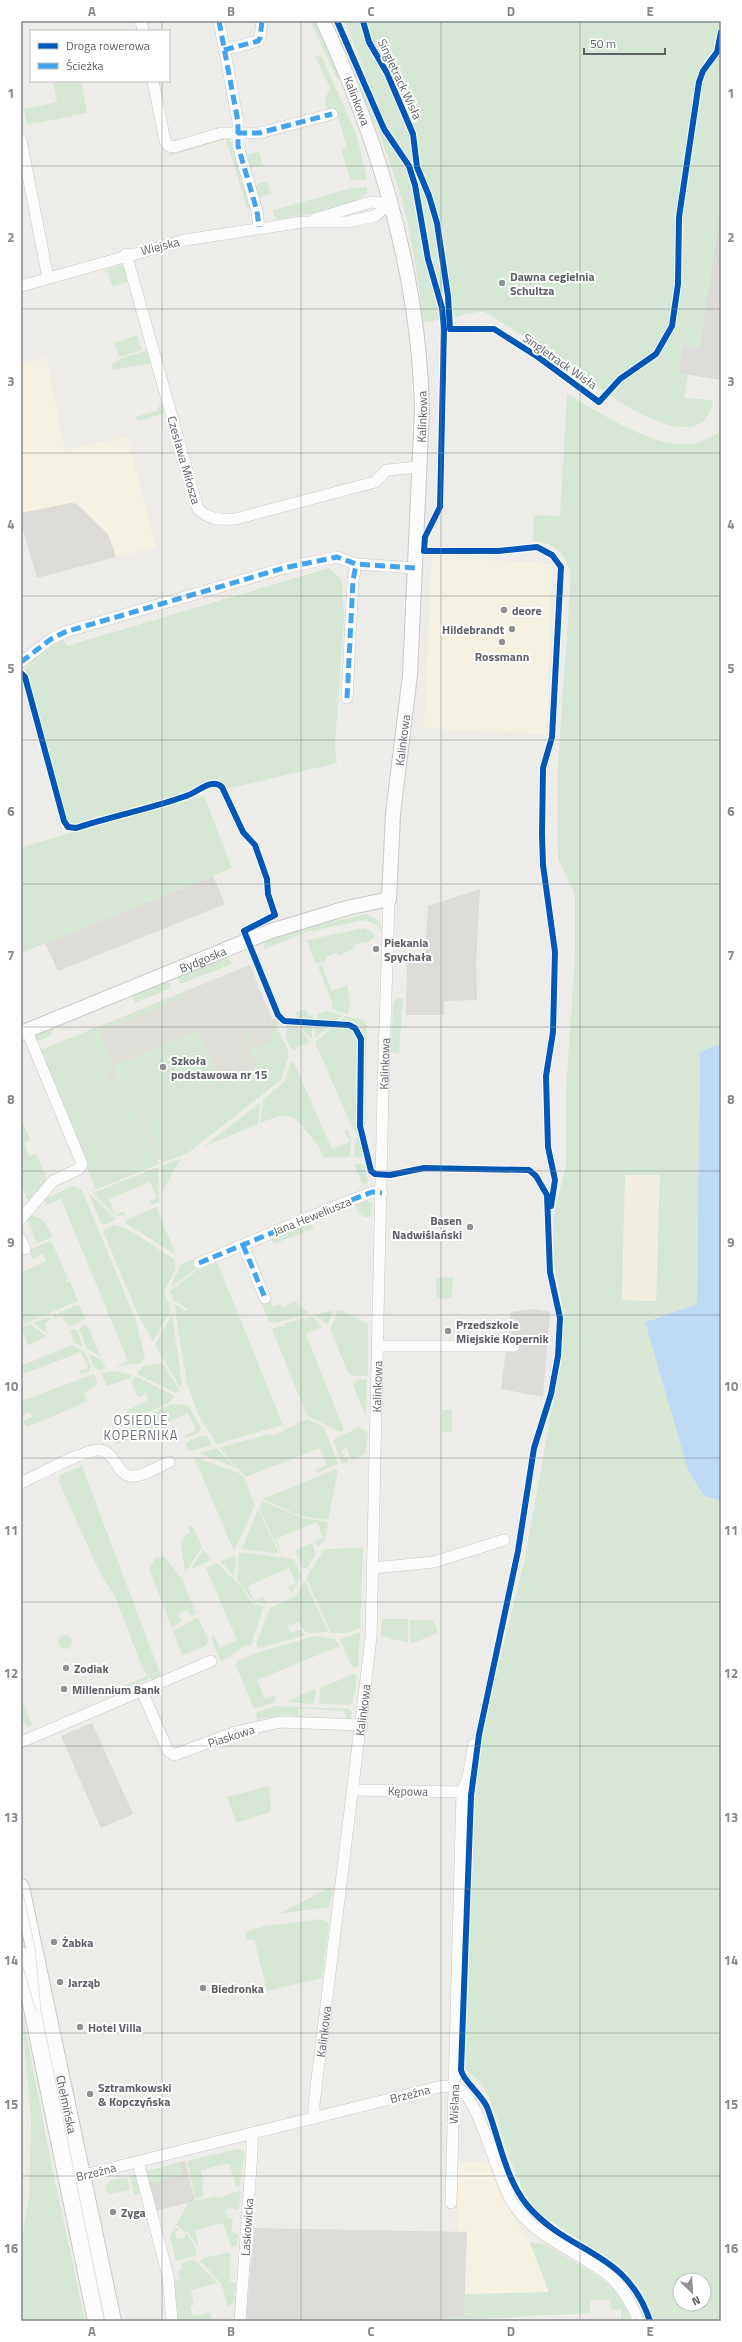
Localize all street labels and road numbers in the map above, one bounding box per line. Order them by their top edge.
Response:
street label: Singletrack Wisła [373,36,427,122]
street label: Kalinkowa [339,73,375,129]
street label: Wiejska [139,232,181,260]
street label: Singletrack Wisła [519,328,601,394]
street label: Kalinkowa [411,391,432,443]
street label: Czesława Miłosza [162,414,206,506]
street label: Kalinkowa [389,713,415,767]
street label: Bydgoska [176,941,229,977]
street label: Kalinkowa [374,1037,394,1090]
street label: Jana Heweliusza [270,1192,354,1240]
street label: Kalinkowa [366,1360,387,1413]
street label: Kalinkowa [350,1683,375,1737]
street label: Piaskowa [205,1720,257,1752]
street label: Kępowa [388,1781,428,1801]
street label: Kalinkowa [310,2005,335,2058]
street label: Chełmińska [52,2073,82,2135]
street label: Brzeźna [388,2080,432,2108]
street label: Wiślana [444,2084,464,2124]
street label: Brzeźna [74,2158,118,2186]
street label: Laskowicka [236,2197,258,2257]

